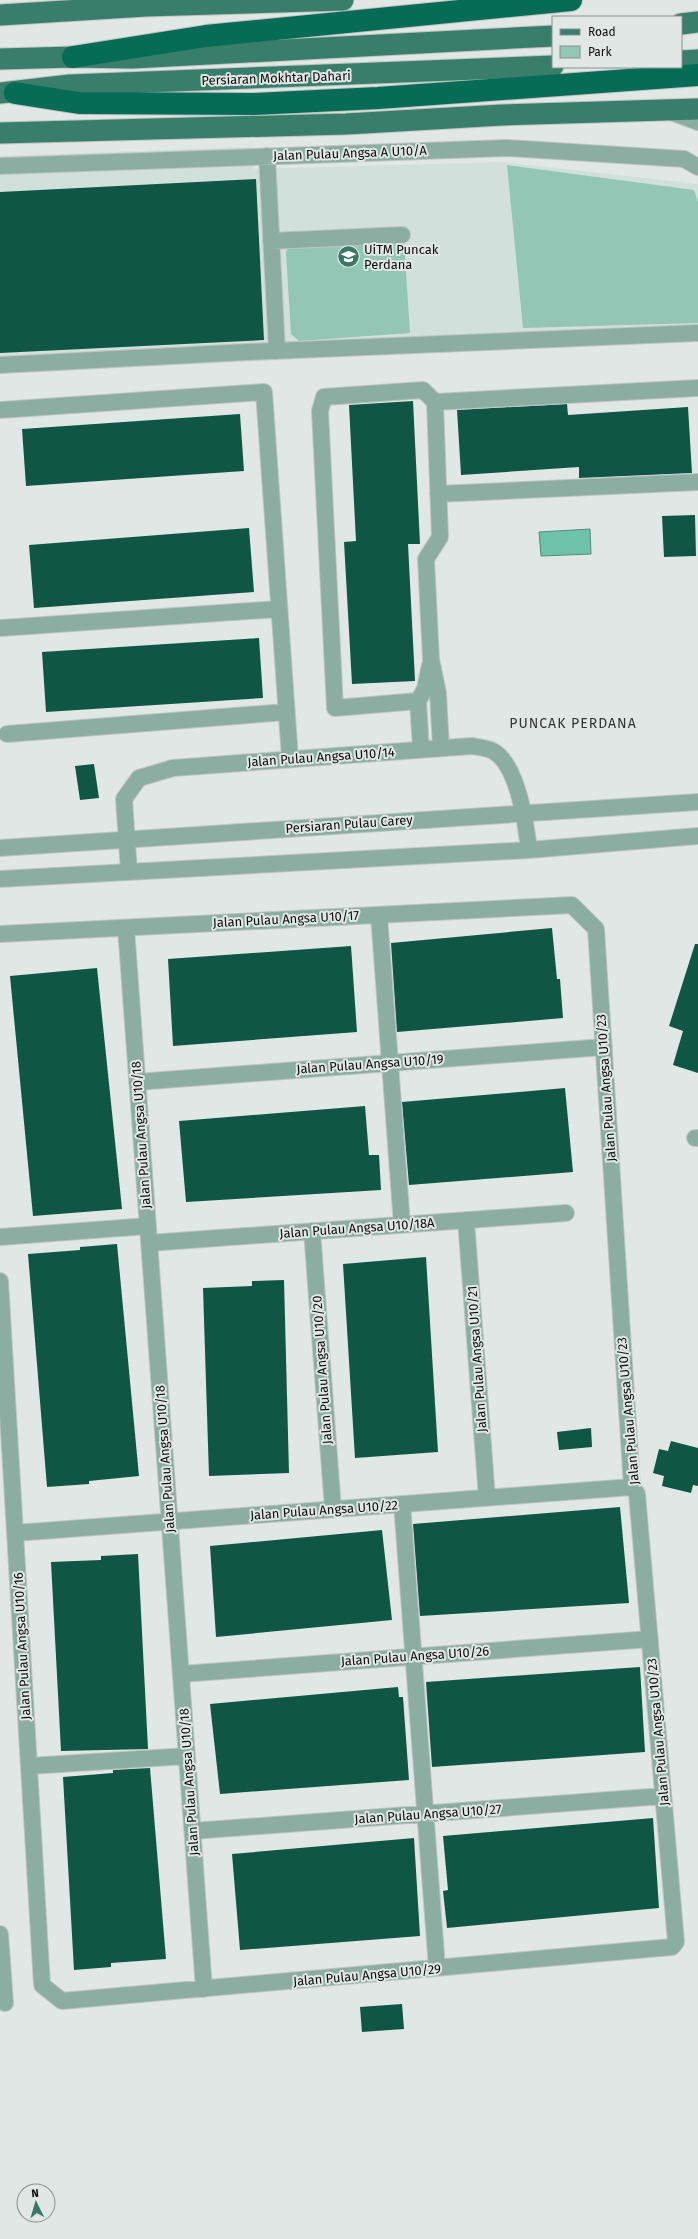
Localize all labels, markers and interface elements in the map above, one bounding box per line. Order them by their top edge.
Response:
legend [552,16,682,68]
text: Road [588,25,616,39]
text: Park [588,45,612,59]
street label: Persiaran Mokhtar Dahari [201,68,351,88]
street label: Jalan Pulau Angsa A U10/A [273,143,428,163]
place label: UiTM Puncak Perdana [364,242,439,272]
school or university icon: UiTM Puncak Perdana [336,243,362,269]
district label: PUNCAK PERDANA [509,715,637,732]
street label: Jalan Pulau Angsa U10/14 [247,744,395,770]
street label: Persiaran Pulau Carey [285,812,414,836]
street label: Jalan Pulau Angsa U10/17 [212,908,360,930]
street label: Jalan Pulau Angsa U10/23 [593,1014,619,1162]
street label: Jalan Pulau Angsa U10/19 [296,1051,444,1077]
street label: Jalan Pulau Angsa U10/18 [128,1061,154,1209]
street label: Jalan Pulau Angsa U10/18A [279,1215,436,1241]
street label: Jalan Pulau Angsa U10/21 [464,1285,490,1433]
street label: Jalan Pulau Angsa U10/20 [309,1295,335,1445]
street label: Jalan Pulau Angsa U10/23 [614,1337,642,1485]
street label: Jalan Pulau Angsa U10/18 [152,1385,178,1533]
street label: Jalan Pulau Angsa U10/22 [250,1497,398,1523]
street label: Jalan Pulau Angsa U10/16 [11,1572,33,1720]
street label: Jalan Pulau Angsa U10/26 [340,1643,490,1669]
street label: Jalan Pulau Angsa U10/23 [644,1658,672,1806]
street label: Jalan Pulau Angsa U10/18 [176,1708,202,1856]
street label: Jalan Pulau Angsa U10/27 [354,1801,502,1827]
street label: Jalan Pulau Angsa U10/29 [292,1961,442,1989]
north arrow [16,2183,56,2223]
text: N [31,2187,39,2200]

